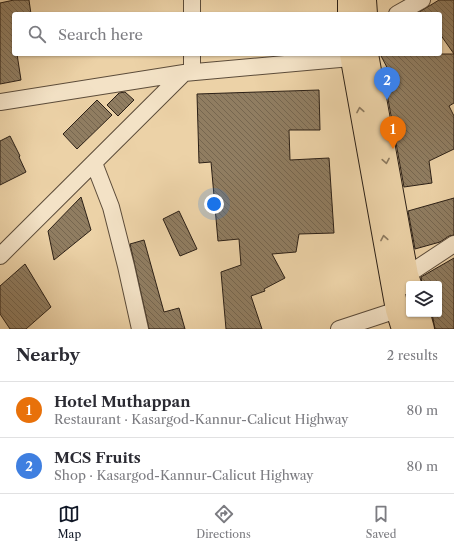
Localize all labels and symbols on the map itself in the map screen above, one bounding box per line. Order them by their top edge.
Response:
pin: 2 [374,67,400,100]
one-way arrow [357,107,365,113]
pin: 1 [380,116,406,149]
one-way arrow [382,158,390,164]
your location [204,194,224,214]
one-way arrow [380,235,388,241]

